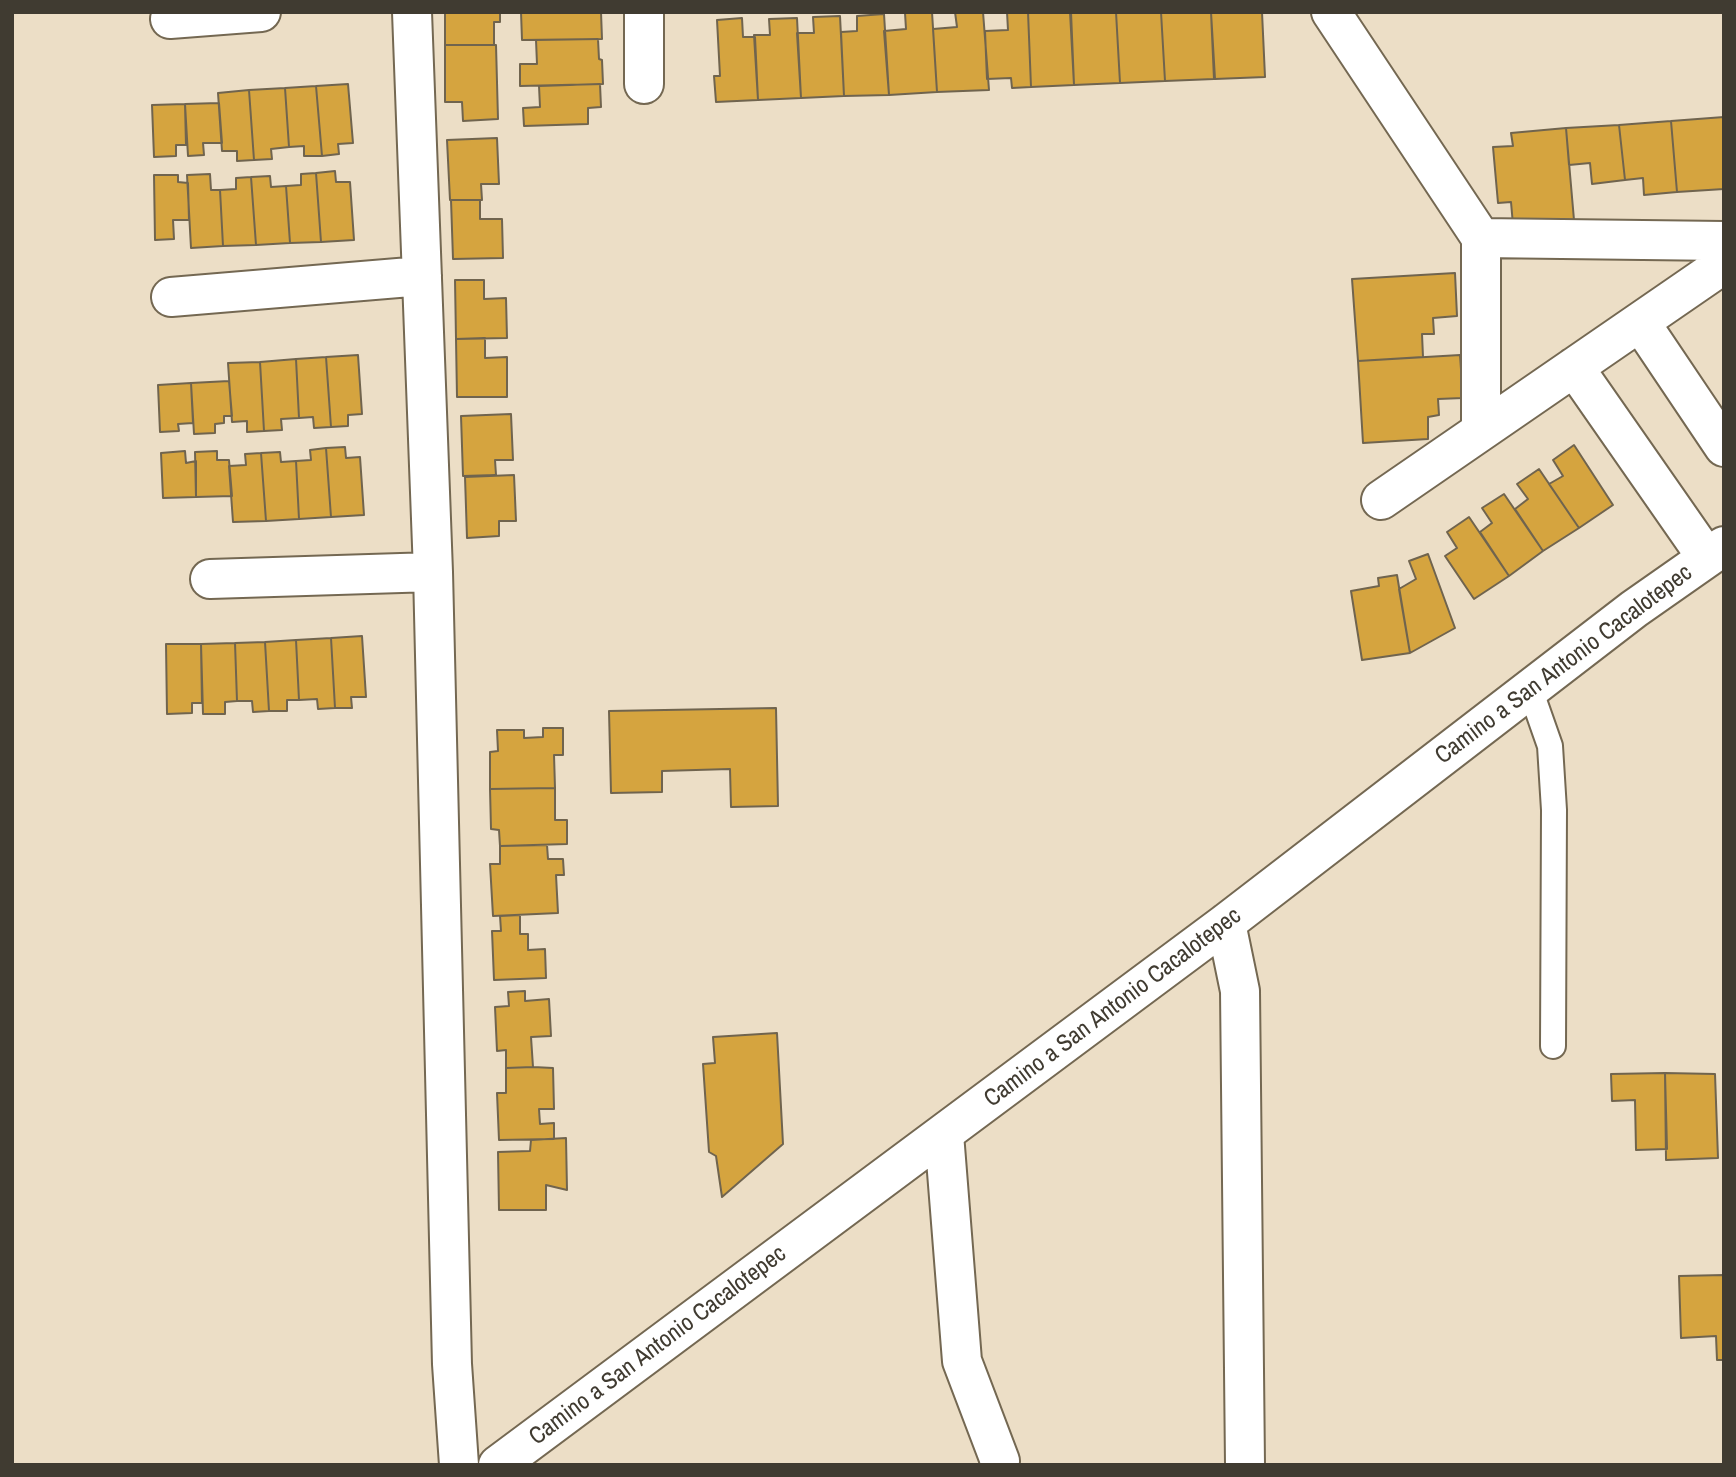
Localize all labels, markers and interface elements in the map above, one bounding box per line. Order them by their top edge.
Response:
street label: Camino a San Antonio Cacalotepec [1430,559,1698,771]
street label: Camino a San Antonio Cacalotepec [979,902,1247,1114]
street label: Camino a San Antonio Cacalotepec [524,1240,792,1452]

